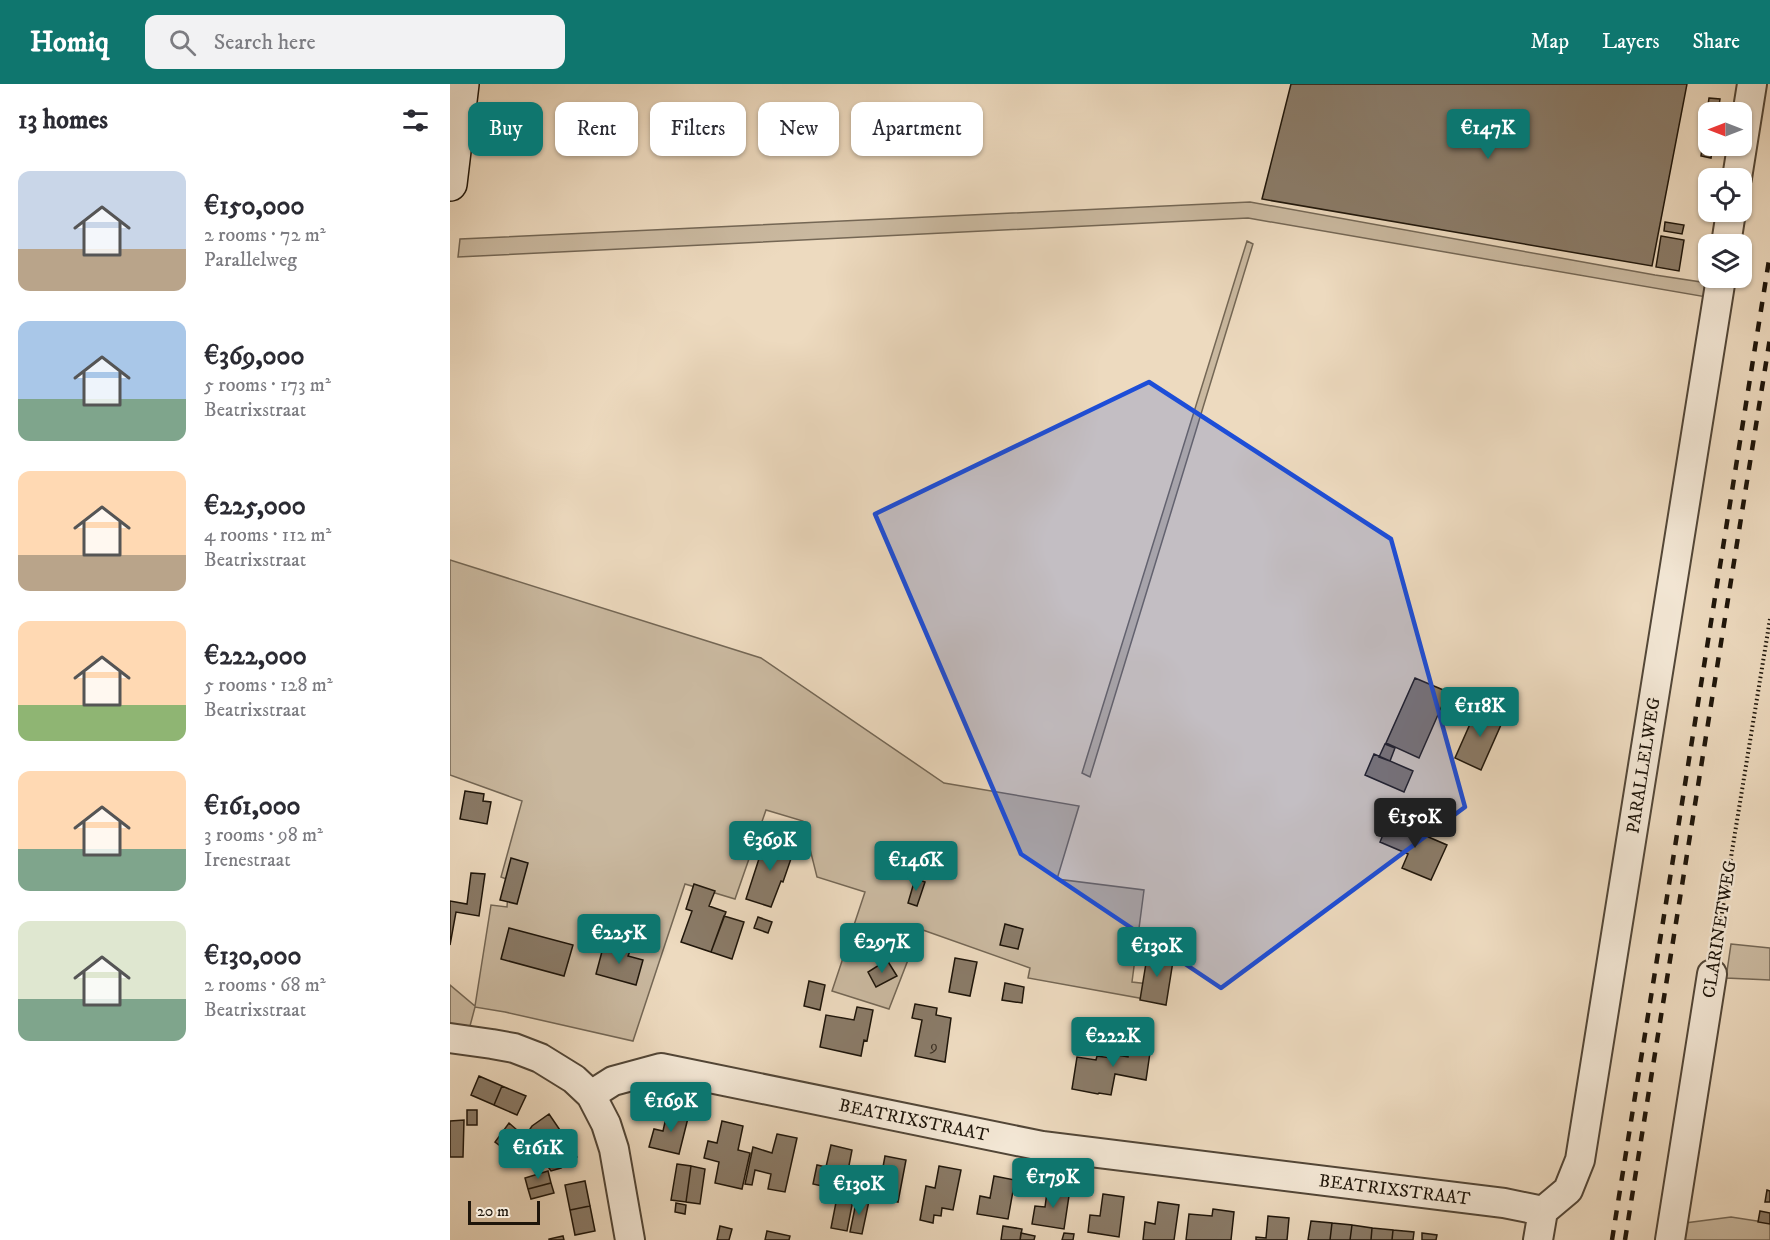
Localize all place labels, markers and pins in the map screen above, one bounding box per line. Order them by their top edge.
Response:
pin: €147K [1446,109,1530,160]
pin: €118K [1438,687,1522,738]
pin: €150K [1373,798,1457,849]
pin: €369K [728,821,812,872]
pin: €146K [874,841,958,892]
pin: €225K [577,914,661,965]
pin: €297K [840,923,924,974]
pin: €130K [1115,927,1199,978]
pin: €222K [1071,1017,1155,1068]
pin: €169K [629,1082,713,1133]
pin: €161K [496,1129,580,1180]
pin: €179K [1011,1158,1095,1209]
pin: €130K [817,1165,901,1216]

